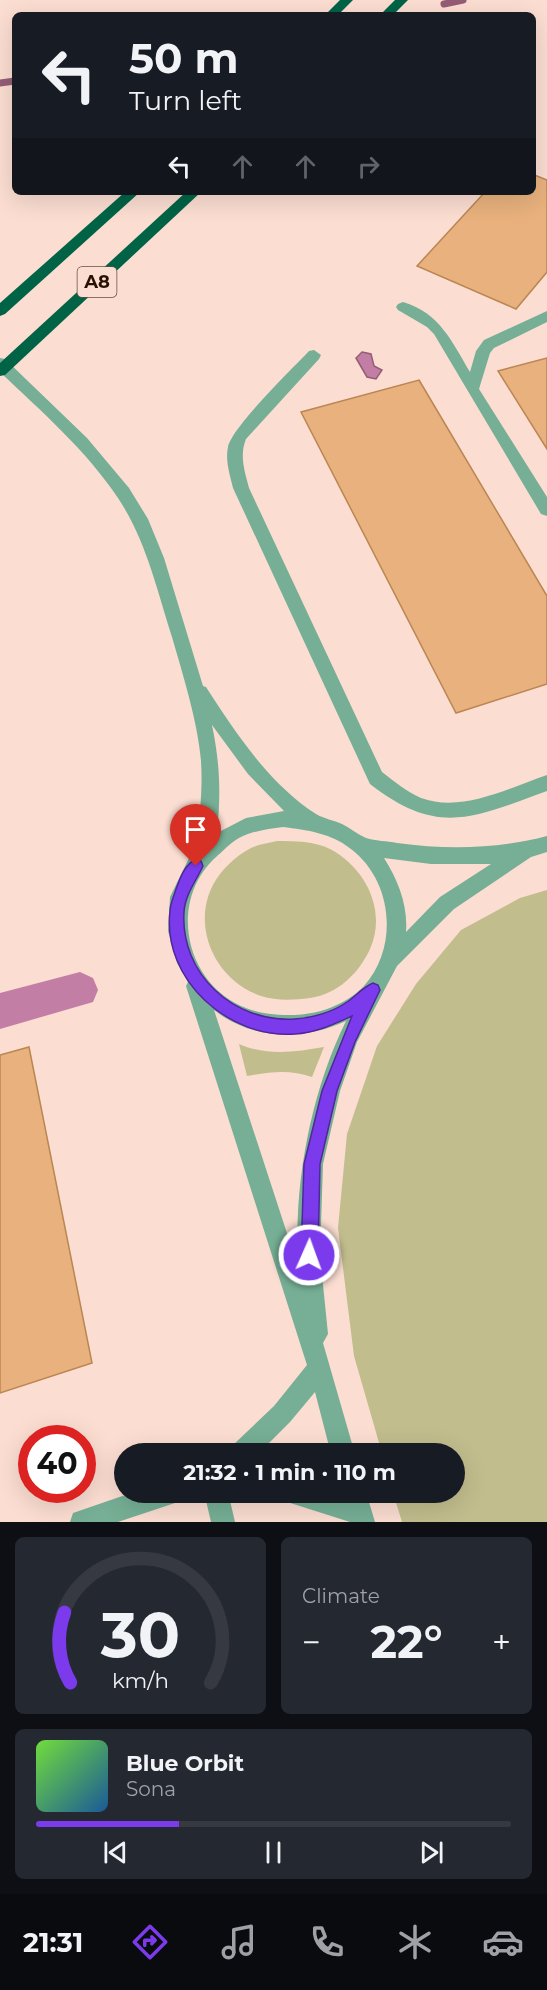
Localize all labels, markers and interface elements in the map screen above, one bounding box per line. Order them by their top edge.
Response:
text: 50 m [129,32,238,84]
icon: left [30,36,108,114]
text: Turn left [129,84,242,117]
icon: left [163,150,196,183]
icon: ahead [226,150,259,183]
icon: ahead [289,150,322,183]
icon: right [352,150,385,183]
road number: A8 [78,267,116,297]
pin [170,804,221,866]
icon: arrive [179,813,212,846]
position arrow [277,1223,341,1287]
speed limit sign: 40 [18,1425,96,1503]
text: 21:32 · 1 min · 110 m [183,1459,396,1486]
text: Climate [302,1584,380,1608]
text: 30 [100,1597,180,1673]
text: 22° [371,1614,442,1669]
text: − [302,1622,321,1662]
text: + [492,1622,511,1662]
text: km/h [112,1667,169,1693]
text: Blue Orbit [126,1750,244,1777]
text: Sona [126,1777,176,1801]
icon: previous [99,1836,132,1869]
icon: pause [257,1836,290,1869]
icon: next [415,1836,448,1869]
icon: directions [129,1921,171,1963]
icon: music [218,1921,260,1963]
icon: phone [306,1921,348,1963]
icon: climate [394,1921,436,1963]
icon: car [482,1921,524,1963]
text: 21:31 [23,1926,83,1959]

